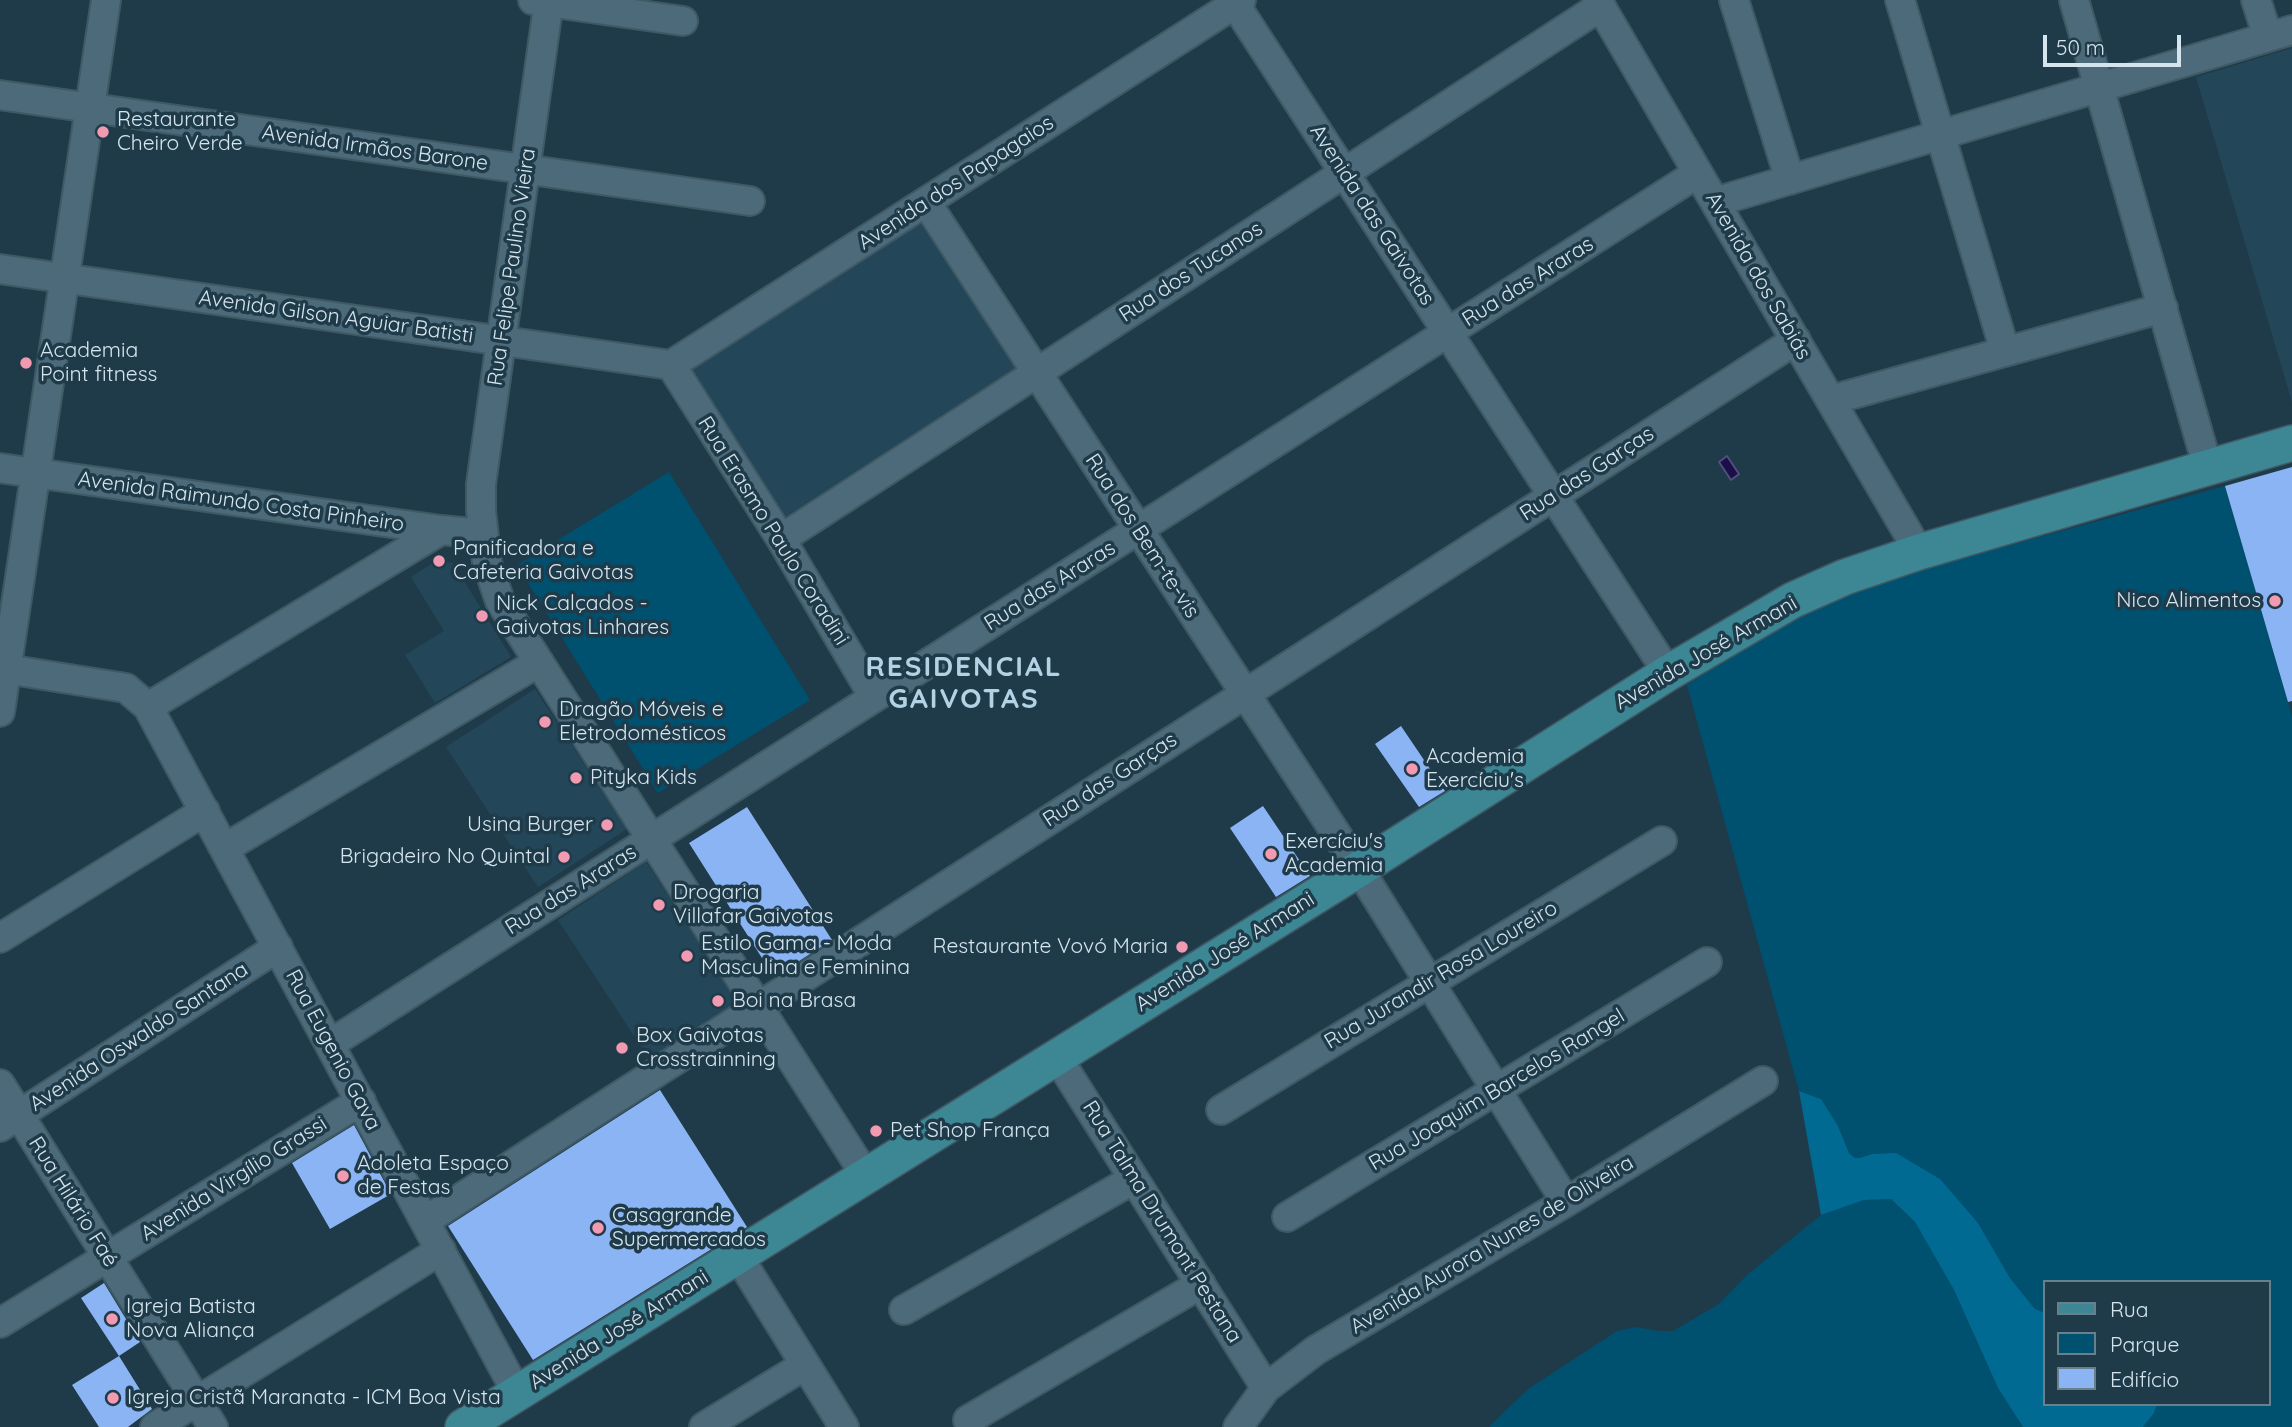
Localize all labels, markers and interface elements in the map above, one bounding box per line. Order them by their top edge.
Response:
scale bar [2047,21,2185,65]
text: 50 m [2056,34,2105,60]
place label: Restaurante Cheiro Verde [117,107,243,157]
street label: Avenida dos Papagaios [854,110,1058,256]
street label: Avenida Irmãos Barone [260,120,490,176]
street label: Avenida das Gaivotas [1304,120,1440,310]
marker: Restaurante Cheiro Verde [95,124,111,140]
street label: Rua Felipe Paulino Vieira [483,147,541,387]
street label: Avenida dos Sabiás [1700,188,1816,364]
street label: Rua dos Tucanos [1115,216,1267,328]
street label: Rua das Araras [1458,232,1598,332]
street label: Avenida Gilson Aguiar Batisti [197,285,475,349]
place label: Academia Point fitness [40,338,157,388]
marker: Academia Point fitness [18,355,34,371]
street label: Rua Erasmo Paulo Coradini [692,412,854,650]
street label: Rua das Garças [1515,421,1659,527]
street label: Rua dos Bem-te-vis [1080,449,1204,623]
street label: Avenida Raimundo Costa Pinheiro [76,467,406,537]
place label: Panificadora e Cafeteria Gaivotas [453,536,633,586]
street label: Rua das Araras [980,536,1120,636]
marker: Panificadora e Cafeteria Gaivotas [431,553,447,569]
place label: Nico Alimentos [2116,588,2261,614]
place label: Nick Calçados - Gaivotas Linhares [496,591,669,641]
street label: Avenida José Armani [1610,591,1802,715]
marker: Nico Alimentos [2267,593,2283,609]
marker: Nick Calçados - Gaivotas Linhares [474,608,490,624]
district label: RESIDENCIAL GAIVOTAS [867,651,1061,717]
place label: Dragão Móveis e Eletrodomésticos [559,697,726,747]
marker: Dragão Móveis e Eletrodomésticos [537,714,553,730]
street label: Rua das Garças [1038,727,1182,833]
place label: Academia Exercíciu's [1426,744,1524,794]
marker: Academia Exercíciu's [1404,761,1420,777]
place label: Pityka Kids [590,765,697,791]
marker: Pityka Kids [568,770,584,786]
place label: Usina Burger [467,812,593,838]
marker: Usina Burger [599,817,615,833]
place label: Exercíciu's Academia [1285,829,1383,879]
street label: Rua das Araras [501,840,641,940]
place label: Brigadeiro No Quintal [340,844,550,870]
marker: Exercíciu's Academia [1263,846,1279,862]
marker: Brigadeiro No Quintal [556,849,572,865]
place label: Drogaria Villafar Gaivotas [673,880,833,930]
street label: Avenida José Armani [1131,887,1319,1017]
street label: Rua Jurandir Rosa Loureiro [1320,895,1562,1055]
marker: Drogaria Villafar Gaivotas [651,897,667,913]
place label: Estilo Gama - Moda Masculina e Feminina [701,931,910,981]
place label: Restaurante Vovó Maria [932,934,1168,960]
marker: Restaurante Vovó Maria [1174,939,1190,955]
marker: Estilo Gama - Moda Masculina e Feminina [679,948,695,964]
street label: Avenida Oswaldo Santana [25,957,253,1117]
street label: Rua Eugenio Gava [280,965,386,1135]
place label: Boi na Brasa [732,988,856,1014]
marker: Boi na Brasa [710,993,726,1009]
street label: Rua Joaquim Barcelos Rangel [1365,1004,1629,1176]
place label: Box Gaivotas Crosstrainning [636,1023,776,1073]
marker: Box Gaivotas Crosstrainning [614,1040,630,1056]
street label: Rua Talma Drumont Pestana [1077,1096,1247,1348]
street label: Avenida Virgílio Grassi [136,1111,332,1247]
place label: Pet Shop França [890,1118,1050,1144]
marker: Pet Shop França [868,1123,884,1139]
street label: Rua Hilário Faé [23,1132,123,1272]
street label: Avenida Aurora Nunes de Oliveira [1346,1150,1638,1340]
place label: Adoleta Espaço de Festas [357,1151,509,1201]
marker: Adoleta Espaço de Festas [335,1168,351,1184]
place label: Casagrande Supermercados [612,1203,766,1253]
marker: Casagrande Supermercados [590,1220,606,1236]
street label: Avenida José Armani [525,1265,713,1395]
legend [2044,1280,2271,1406]
place label: Igreja Batista Nova Aliança [126,1294,256,1344]
text: Rua [2110,1296,2149,1322]
marker: Igreja Batista Nova Aliança [104,1311,120,1327]
text: Parque [2110,1331,2179,1357]
text: Edifício [2110,1366,2179,1392]
place label: Igreja Cristã Maranata - ICM Boa Vista [127,1385,501,1411]
marker: Igreja Cristã Maranata - ICM Boa Vista [105,1390,121,1406]

